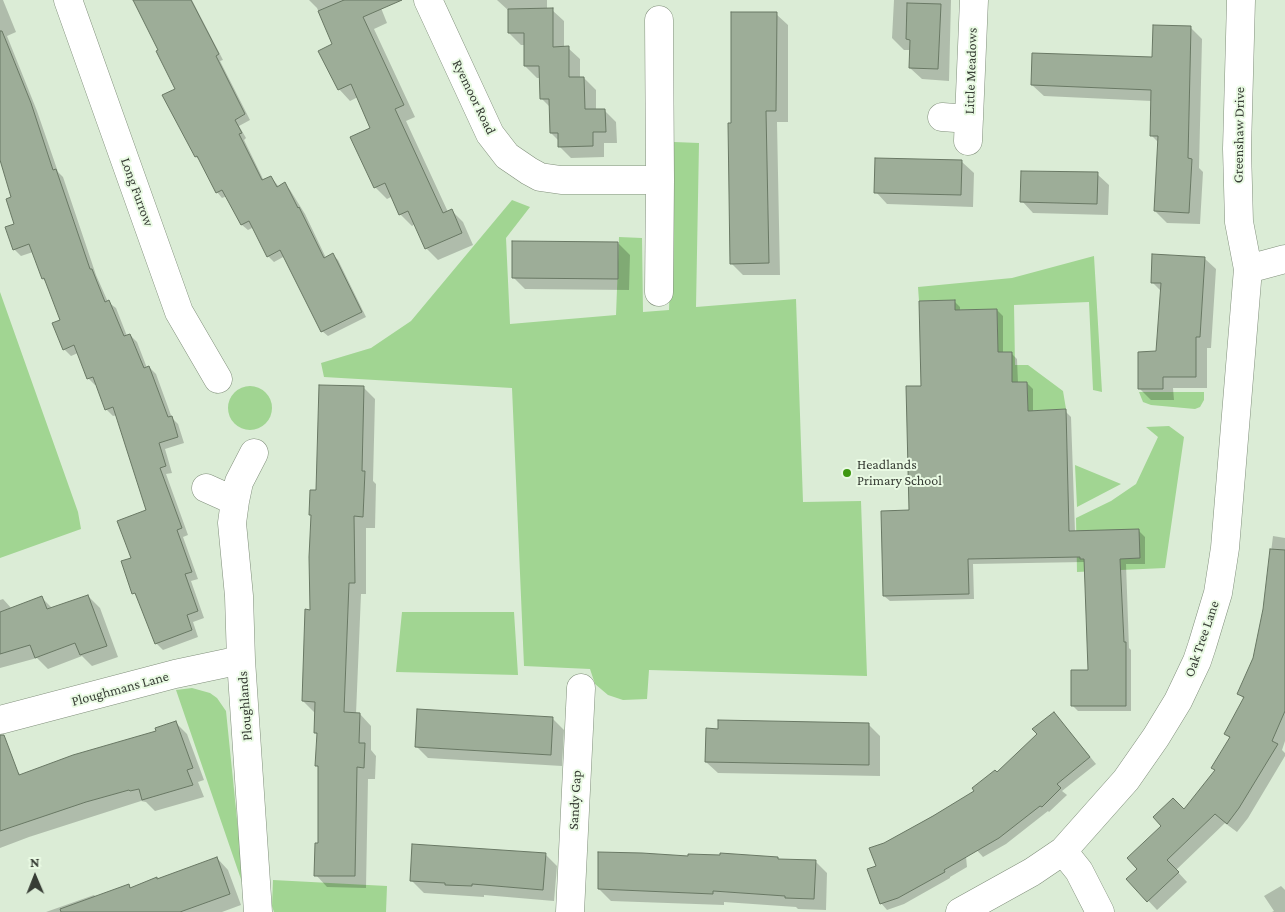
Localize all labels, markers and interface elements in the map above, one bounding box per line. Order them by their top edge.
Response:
street label: Little Meadows [961,27,981,115]
street label: Ryemoor Road [449,57,499,137]
street label: Greenshaw Drive [1230,87,1248,183]
street label: Long Furrow [117,155,157,229]
place label: Headlands Primary School [857,457,942,490]
marker: Headlands Primary School [841,467,853,479]
street label: Oak Tree Lane [1181,599,1223,679]
street label: Ploughmans Lane [70,668,170,710]
street label: Ploughlands [234,671,256,741]
street label: Sandy Gap [565,770,585,830]
north arrow [10,852,60,902]
text: N [30,854,40,870]

